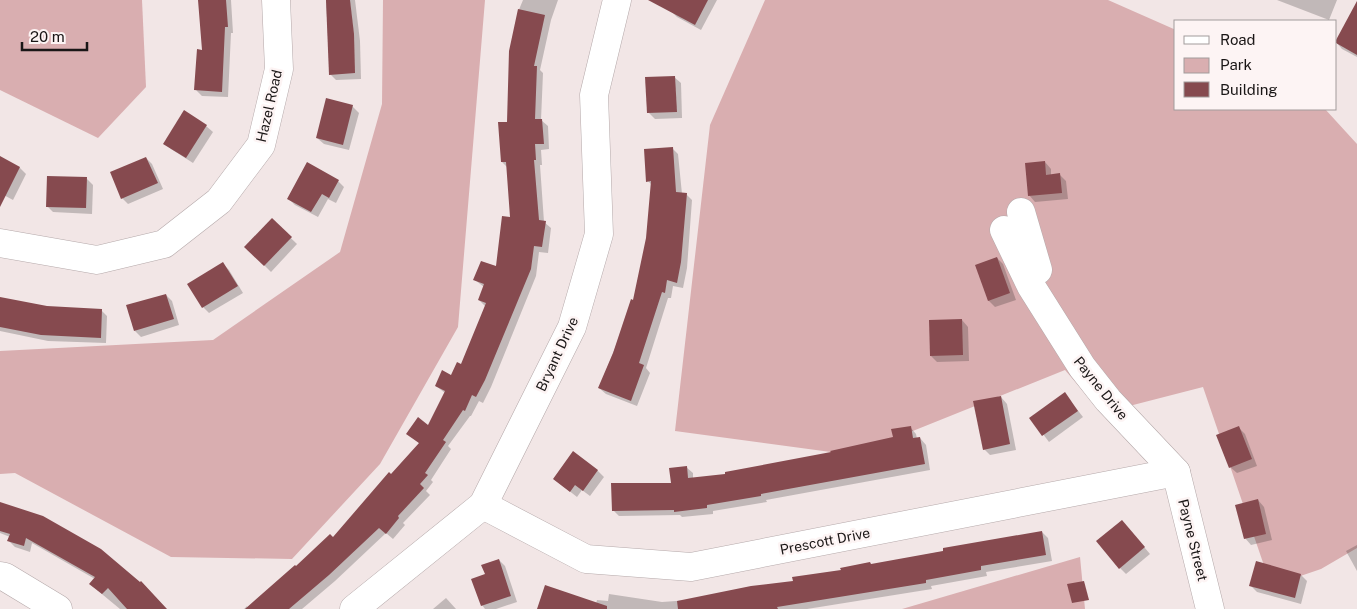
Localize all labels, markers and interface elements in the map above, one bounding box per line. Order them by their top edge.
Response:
scale bar [22,20,88,52]
legend [1174,20,1337,110]
text: 20 m [30,28,65,45]
text: Road [1220,31,1256,48]
text: Park [1220,56,1252,73]
street label: Hazel Road [253,68,285,144]
text: Building [1220,81,1278,98]
street label: Bryant Drive [533,314,581,394]
street label: Payne Drive [1071,353,1131,423]
street label: Payne Street [1175,497,1211,583]
street label: Prescott Drive [779,524,872,558]

